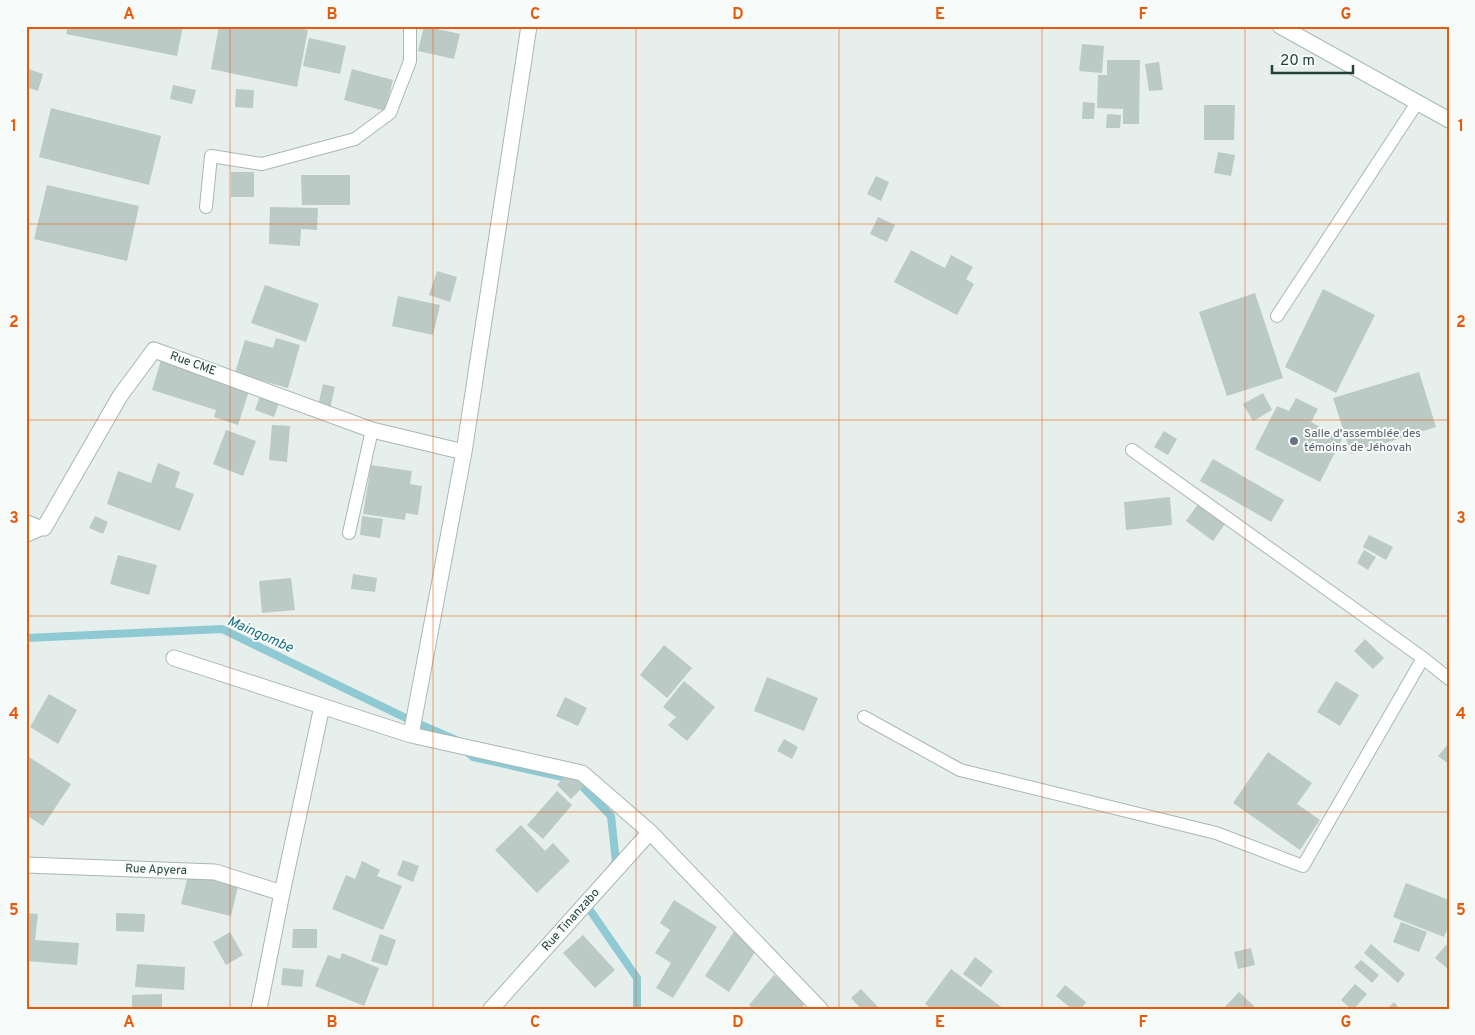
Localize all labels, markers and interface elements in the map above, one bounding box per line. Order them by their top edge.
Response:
text: A [123,5,135,25]
text: B [326,5,338,25]
text: C [530,5,540,25]
text: D [732,5,744,25]
text: E [935,5,945,25]
text: F [1138,5,1148,25]
text: G [1341,5,1351,25]
scale bar [1272,42,1354,74]
text: 20 m [1280,52,1315,71]
text: 1 [11,117,17,137]
text: 1 [1458,117,1464,137]
text: 2 [9,313,19,333]
text: 2 [1456,313,1466,333]
street label: Rue CME [168,348,218,380]
place label: Salle d'assemblée des témoins de Jéhovah [1304,426,1421,456]
marker: Salle d'assemblée des témoins de Jéhovah [1288,435,1300,447]
text: 3 [9,509,19,529]
text: 3 [1456,509,1466,529]
water label: Maingombe [225,613,296,657]
text: 4 [9,705,19,725]
text: 4 [1456,705,1466,725]
street label: Rue Apyera [125,861,187,879]
street label: Rue Tinanzabo [538,885,604,955]
text: 5 [9,901,19,921]
text: 5 [1456,901,1466,921]
text: A [123,1013,135,1033]
text: B [326,1013,338,1033]
text: C [530,1013,540,1033]
text: D [732,1013,744,1033]
text: E [935,1013,945,1033]
text: F [1138,1013,1148,1033]
text: G [1341,1013,1351,1033]

